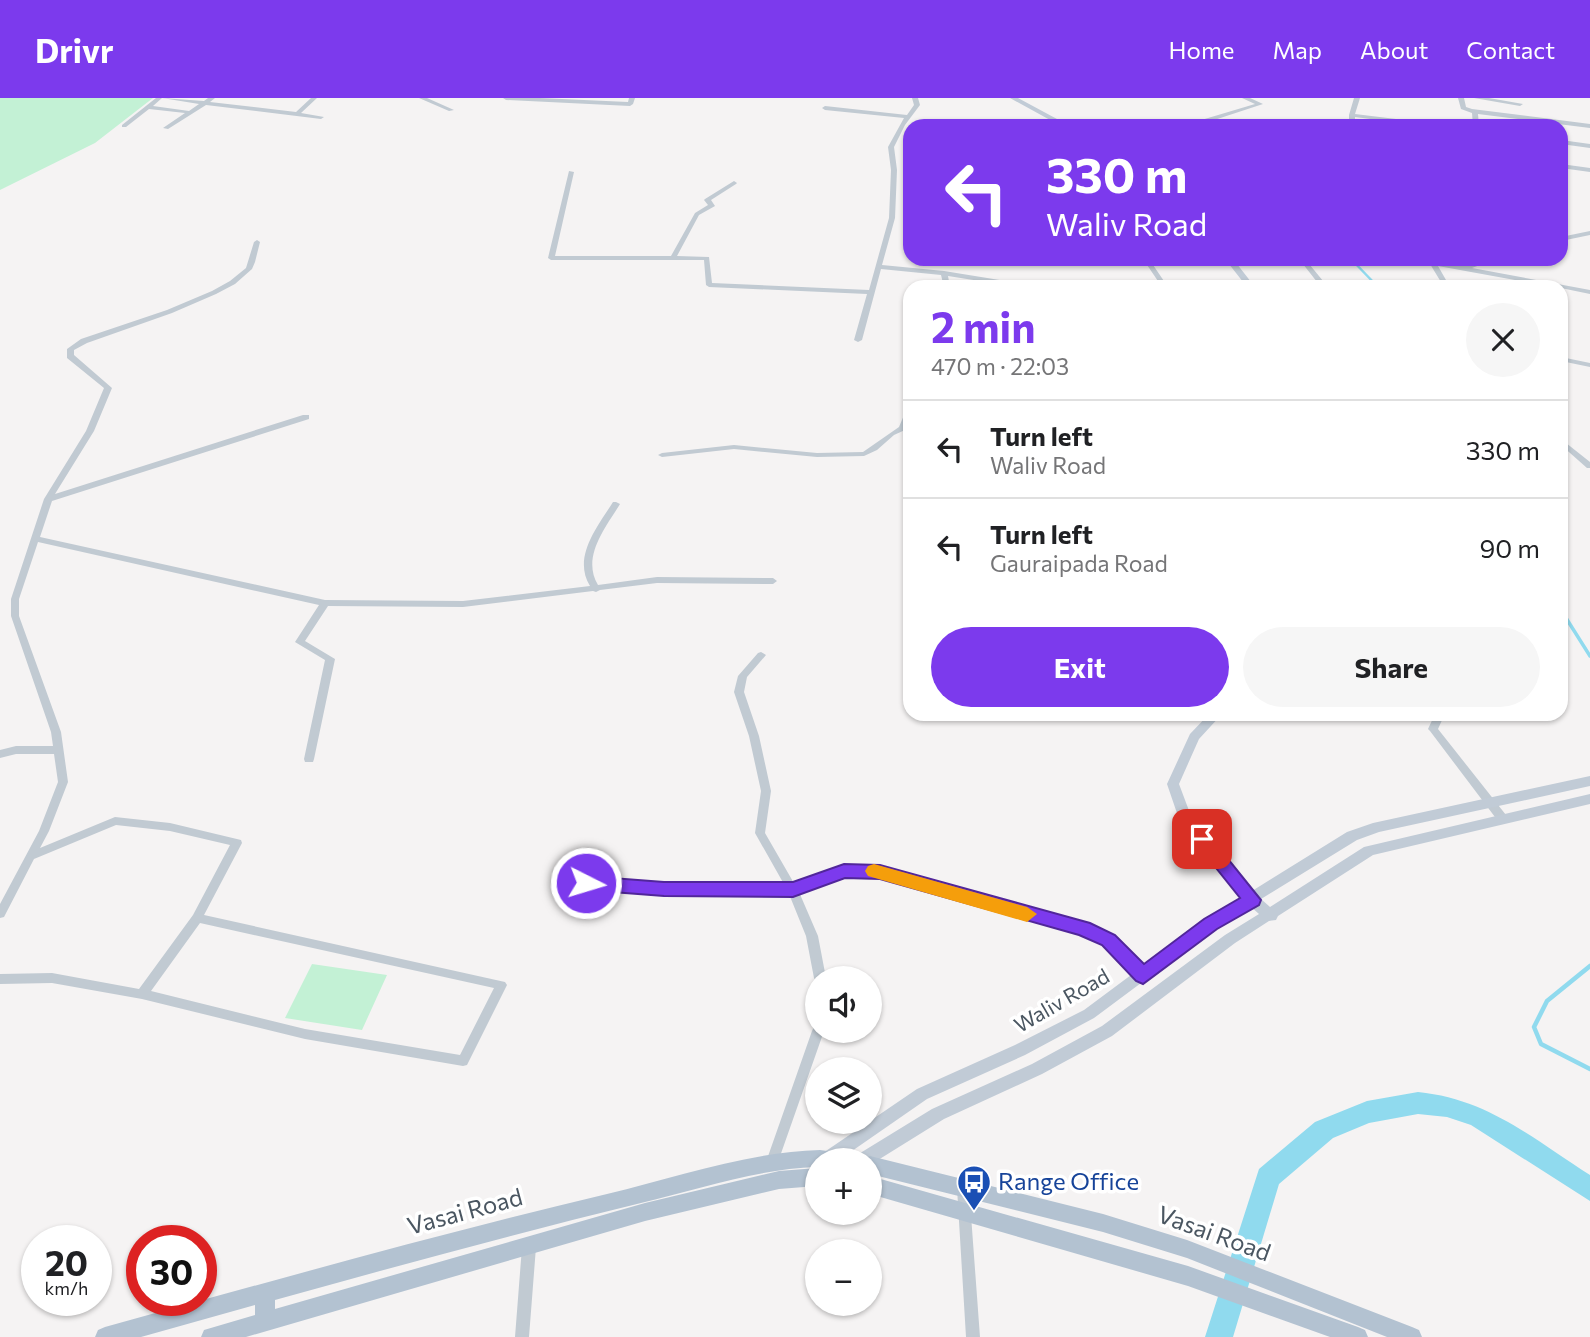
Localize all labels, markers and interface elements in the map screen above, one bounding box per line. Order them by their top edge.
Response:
text: Drivr [35,29,114,70]
text: Home [1169,35,1235,64]
text: Map [1273,35,1322,64]
text: About [1360,35,1428,64]
text: Contact [1466,35,1555,64]
text: 330 m [1046,143,1187,203]
icon: left [931,147,1022,238]
text: Waliv Road [1046,203,1207,243]
text: 2 min [931,300,1036,352]
button: close [1466,303,1540,377]
text: 470 m · 22:03 [931,352,1069,380]
text: Turn left [990,420,1093,451]
icon: left [931,430,969,468]
text: 330 m [1466,434,1540,465]
text: Waliv Road [990,451,1106,479]
text: Turn left [990,518,1093,549]
icon: left [931,528,969,566]
text: 90 m [1480,532,1540,563]
text: Gauraipada Road [990,549,1168,577]
button: Exit [931,627,1229,707]
button: Share [1243,627,1540,707]
pin [1172,809,1232,869]
icon: arrive [1183,820,1221,858]
position arrow [549,846,623,920]
street label: Waliv Road [1009,962,1113,1037]
map controls [805,966,882,1316]
button: sound [805,966,882,1043]
button: layers [805,1057,882,1134]
button: + [805,1148,882,1225]
bus stop icon: Range Office [955,1163,993,1212]
place label: Range Office [998,1166,1139,1195]
street label: Vasai Road [404,1181,525,1240]
street label: Vasai Road [1154,1199,1275,1266]
speed limit sign: 30 [126,1225,217,1316]
button: − [805,1239,882,1316]
text: 20 [45,1240,88,1283]
text: km/h [45,1277,88,1299]

